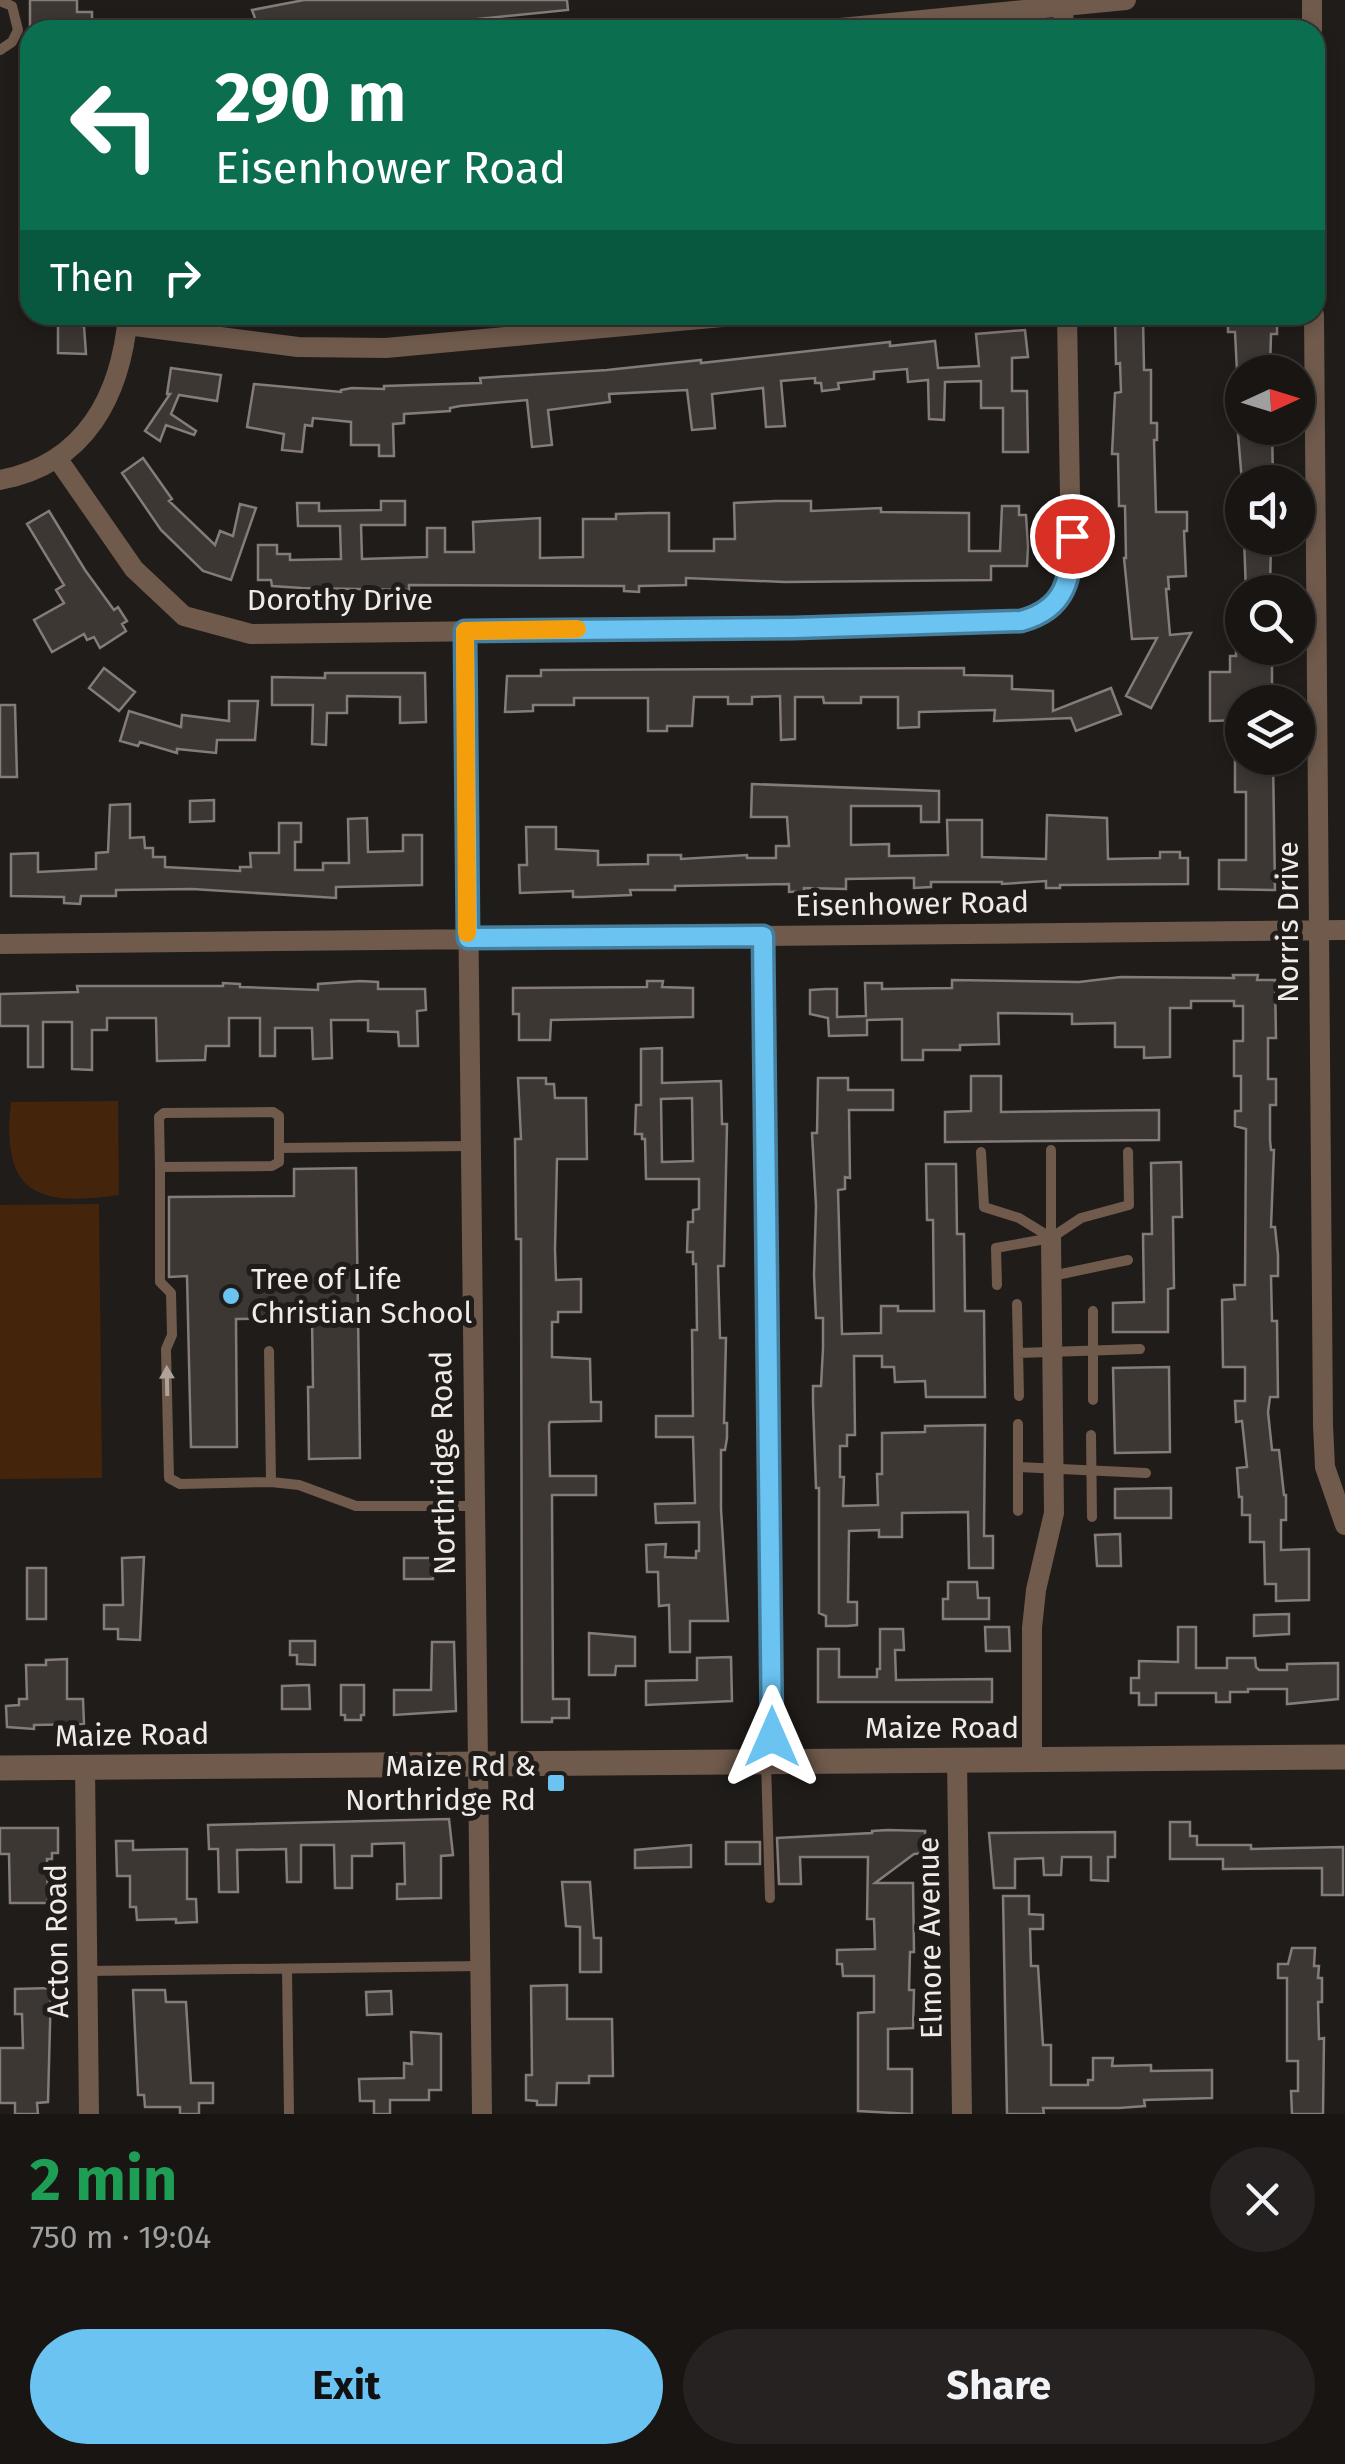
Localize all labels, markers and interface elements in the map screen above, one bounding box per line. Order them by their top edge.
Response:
text: 290 m [215,56,406,140]
icon: left [50,60,180,190]
text: Eisenhower Road [215,141,566,195]
icon: right [155,250,210,305]
text: Then [50,255,135,301]
north arrow [1225,355,1315,445]
map controls [1225,355,1315,775]
button: sound [1225,465,1315,555]
pin [1030,494,1115,579]
icon: arrive [1045,509,1100,564]
button: search [1225,575,1315,665]
street label: Dorothy Drive [247,582,433,618]
button: layers [1225,685,1315,775]
street label: Norris Drive [1270,841,1306,1003]
street label: Eisenhower Road [795,884,1029,924]
place label: Tree of Life Christian School [251,1261,473,1331]
marker: Tree of Life Christian School [220,1285,242,1307]
street label: Northridge Road [423,1350,463,1576]
one-way arrow [159,1364,175,1396]
position arrow [720,1685,824,1789]
street label: Maize Road [865,1710,1019,1746]
street label: Maize Road [54,1716,210,1754]
place label: Maize Rd & Northridge Rd [345,1748,536,1818]
marker: Maize Rd & Northridge Rd [545,1772,567,1794]
street label: Elmore Avenue [910,1836,950,2040]
street label: Acton Road [38,1864,76,2018]
text: 2 min [30,2144,177,2216]
button: close [1210,2147,1315,2252]
text: 750 m · 19:04 [30,2218,211,2256]
button: Exit [30,2329,663,2444]
button: Share [683,2329,1315,2444]

